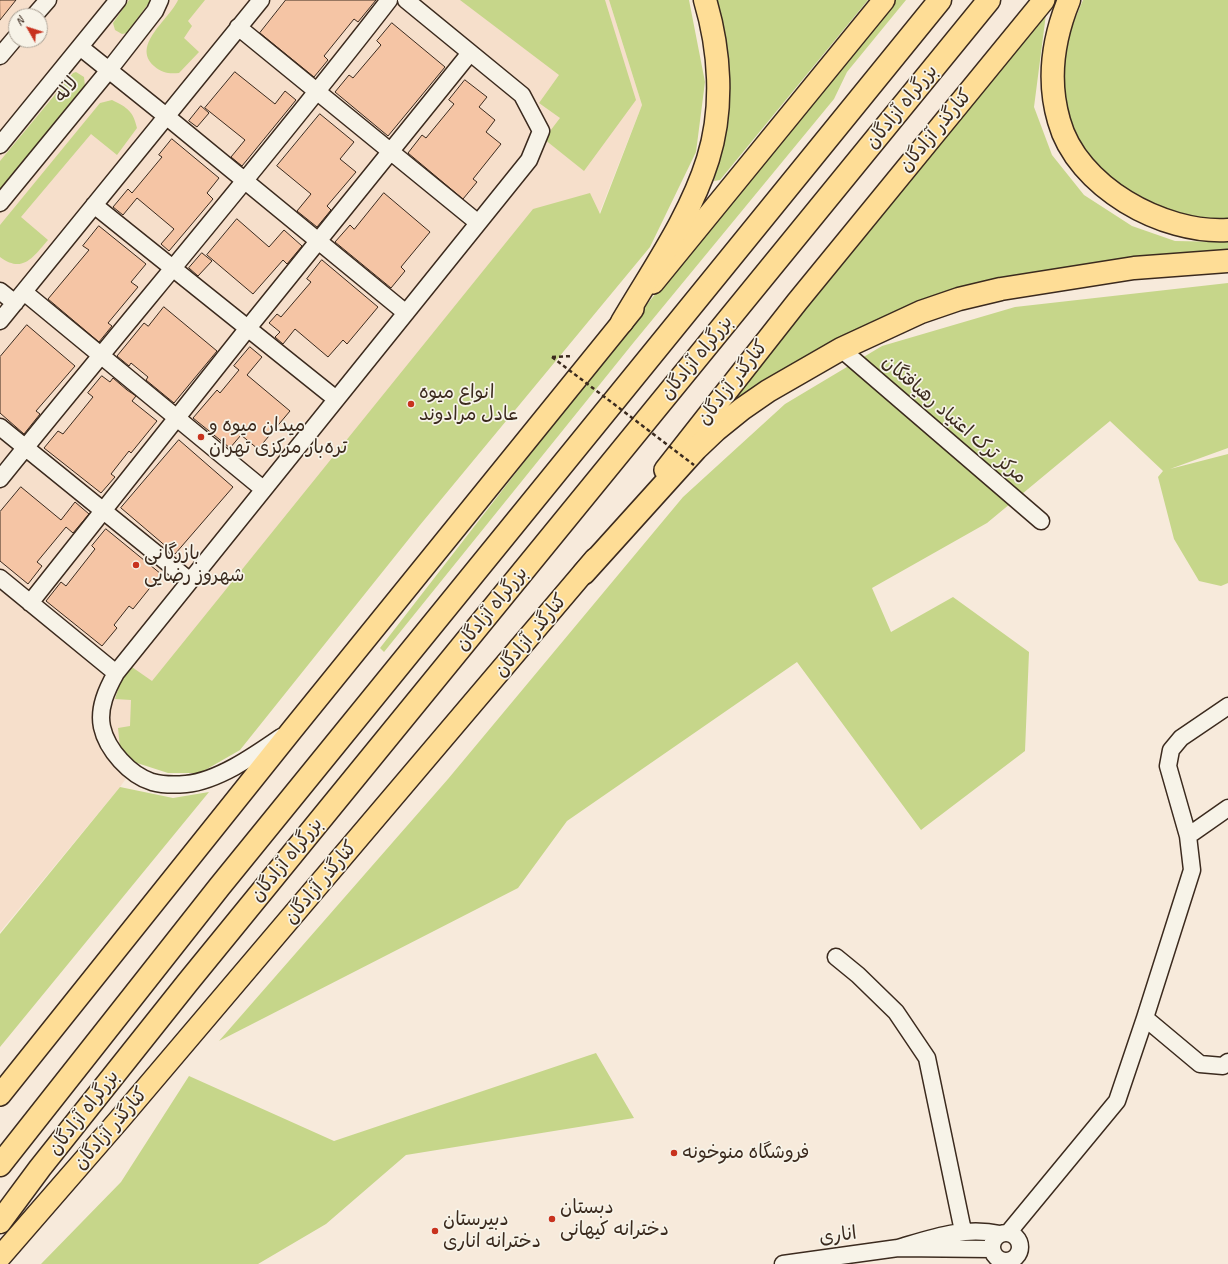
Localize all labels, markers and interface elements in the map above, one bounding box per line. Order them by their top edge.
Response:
north arrow [8,8,48,48]
text: N [12,14,27,28]
street label: بزرگراه آزادگان [861,60,943,154]
street label: لاله [50,72,84,108]
street label: کنارگذر آزادگان [895,85,977,177]
street label: بزرگراه آزادگان [656,311,738,405]
street label: کنارگذر آزادگان [693,336,773,430]
street label: مرکز ترک اعتیاد رهیافتگان [877,351,1031,489]
place label: انواع میوه عادل مرادوند [419,382,519,426]
marker: انواع میوه عادل مرادوند [406,399,416,409]
place label: میدان میوه و تره‌بار مرکزی تهران [209,415,347,459]
marker: میدان میوه و تره‌بار مرکزی تهران [196,432,206,442]
place label: بازرگانی شهروز رضایی [144,543,245,587]
marker: بازرگانی شهروز رضایی [131,560,141,570]
street label: بزرگراه آزادگان [451,562,533,656]
street label: کنارگذر آزادگان [490,590,572,682]
street label: بزرگراه آزادگان [246,813,328,907]
street label: کنارگذر آزادگان [280,837,362,929]
street label: بزرگراه آزادگان [44,1066,124,1160]
street label: کنارگذر آزادگان [69,1083,153,1175]
place label: فروشگاه منوخونه [682,1142,809,1164]
marker: فروشگاه منوخونه [669,1148,679,1158]
place label: دبستان دخترانه کیهانی [560,1197,669,1241]
place label: دبیرستان دخترانه اناری [443,1209,541,1253]
marker: دبستان دخترانه کیهانی [547,1214,557,1224]
street label: اناری [818,1222,858,1250]
marker: دبیرستان دخترانه اناری [430,1226,440,1236]

